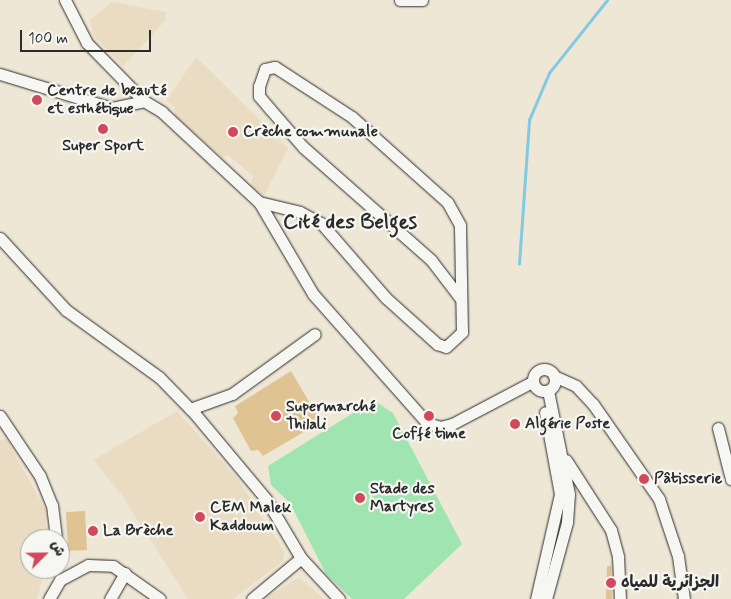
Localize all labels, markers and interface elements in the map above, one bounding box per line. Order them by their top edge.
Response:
scale bar [22,20,154,52]
text: 100 m [28,29,68,49]
place label: Centre de beauté et esthétique [47,81,166,119]
marker: Centre de beauté et esthétique [31,94,43,106]
place label: Crèche communale [243,122,377,142]
marker: Super Sport [97,123,109,135]
marker: Crèche communale [227,126,239,138]
place label: Super Sport [62,136,144,156]
district label: Cité des Belges [282,209,418,235]
place label: Supermarché Thilali [286,397,376,435]
marker: Supermarché Thilali [270,410,282,422]
marker: Coffé time [423,410,435,422]
place label: Algérie Poste [525,414,609,434]
marker: Algérie Poste [509,418,521,430]
place label: Coffé time [392,424,466,444]
place label: Pâtisserie [654,469,722,489]
marker: Pâtisserie [638,473,650,485]
place label: Stade des Martyres [370,479,435,517]
marker: Stade des Martyres [354,492,366,504]
place label: CEM Malek Kaddoum [210,498,292,536]
marker: CEM Malek Kaddoum [194,511,206,523]
place label: La Brèche [103,521,173,541]
marker: La Brèche [87,525,99,537]
north arrow [20,529,70,579]
text: ش [47,538,69,559]
place label: الجزائرية للمياه [621,573,719,593]
marker: الجزائرية للمياه [605,577,617,589]

